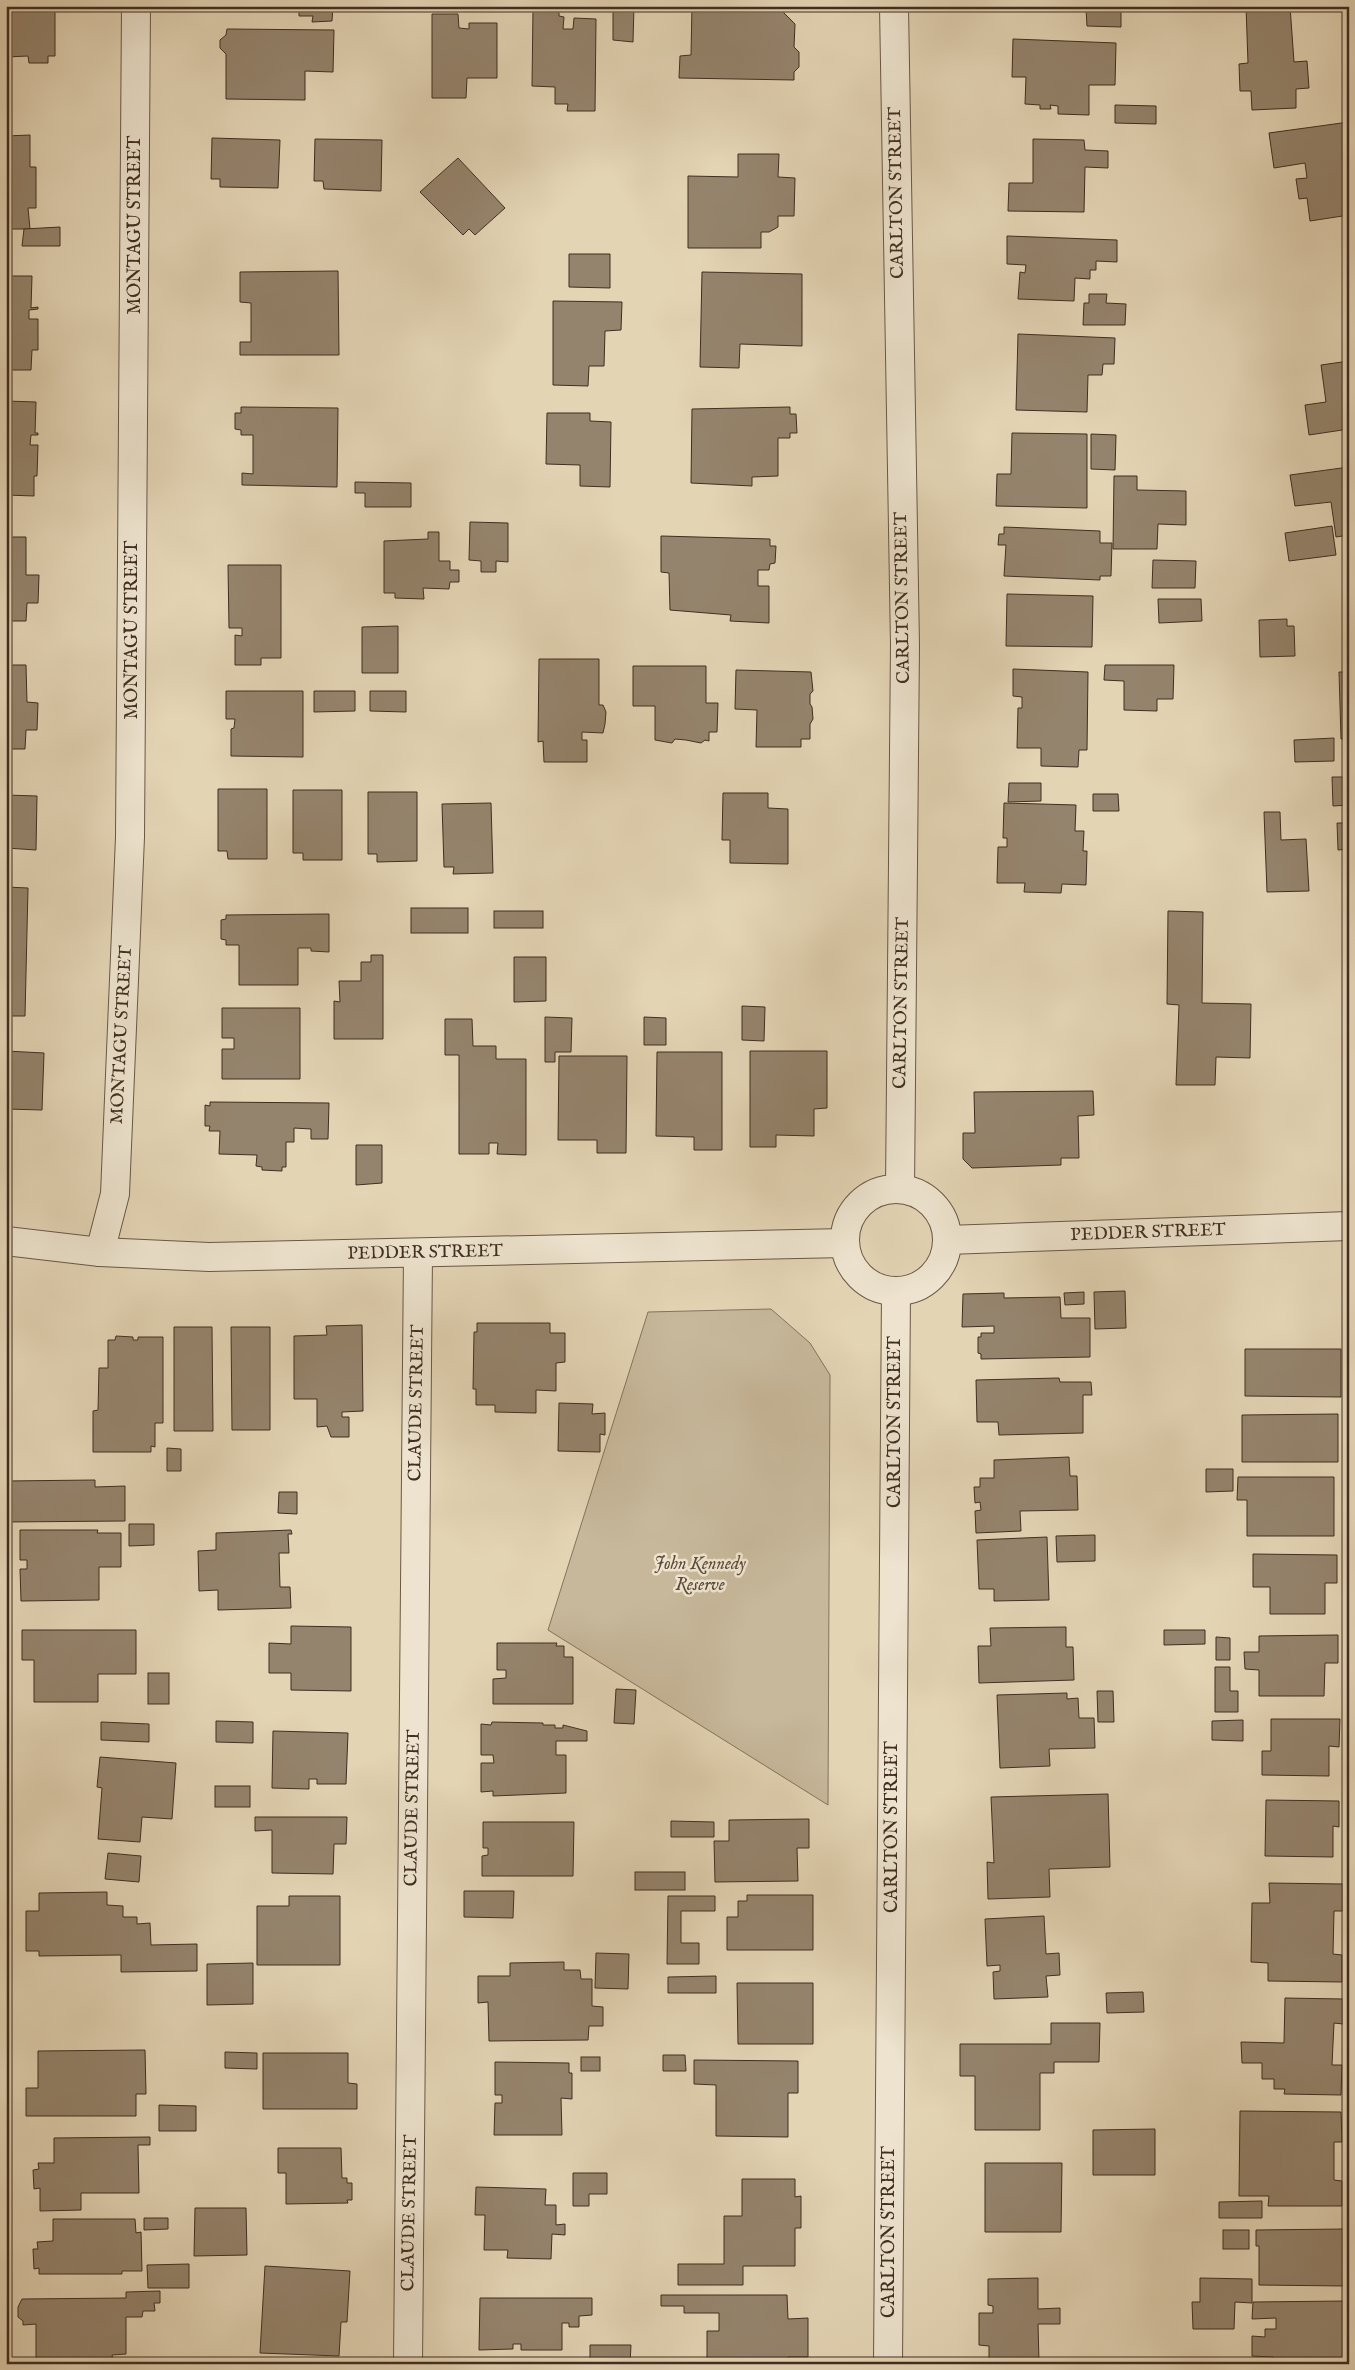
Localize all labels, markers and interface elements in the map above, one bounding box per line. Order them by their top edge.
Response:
street label: CARLTON STREET [884,107,910,279]
street label: MONTAGU STREET [124,136,147,314]
street label: CARLTON STREET [890,512,916,684]
street label: MONTAGU STREET [121,541,144,719]
street label: CARLTON STREET [889,917,915,1089]
street label: MONTAGU STREET [106,945,138,1125]
street label: PEDDER STREET [1070,1219,1226,1247]
street label: PEDDER STREET [347,1240,503,1266]
street label: CLAUDE STREET [404,1324,430,1482]
street label: CARLTON STREET [884,1336,907,1508]
park label: John Kennedy Reserve [654,1553,746,1597]
street label: CLAUDE STREET [400,1729,426,1887]
street label: CARLTON STREET [881,1741,904,1913]
street label: CLAUDE STREET [397,2134,423,2292]
street label: CARLTON STREET [878,2146,901,2318]

